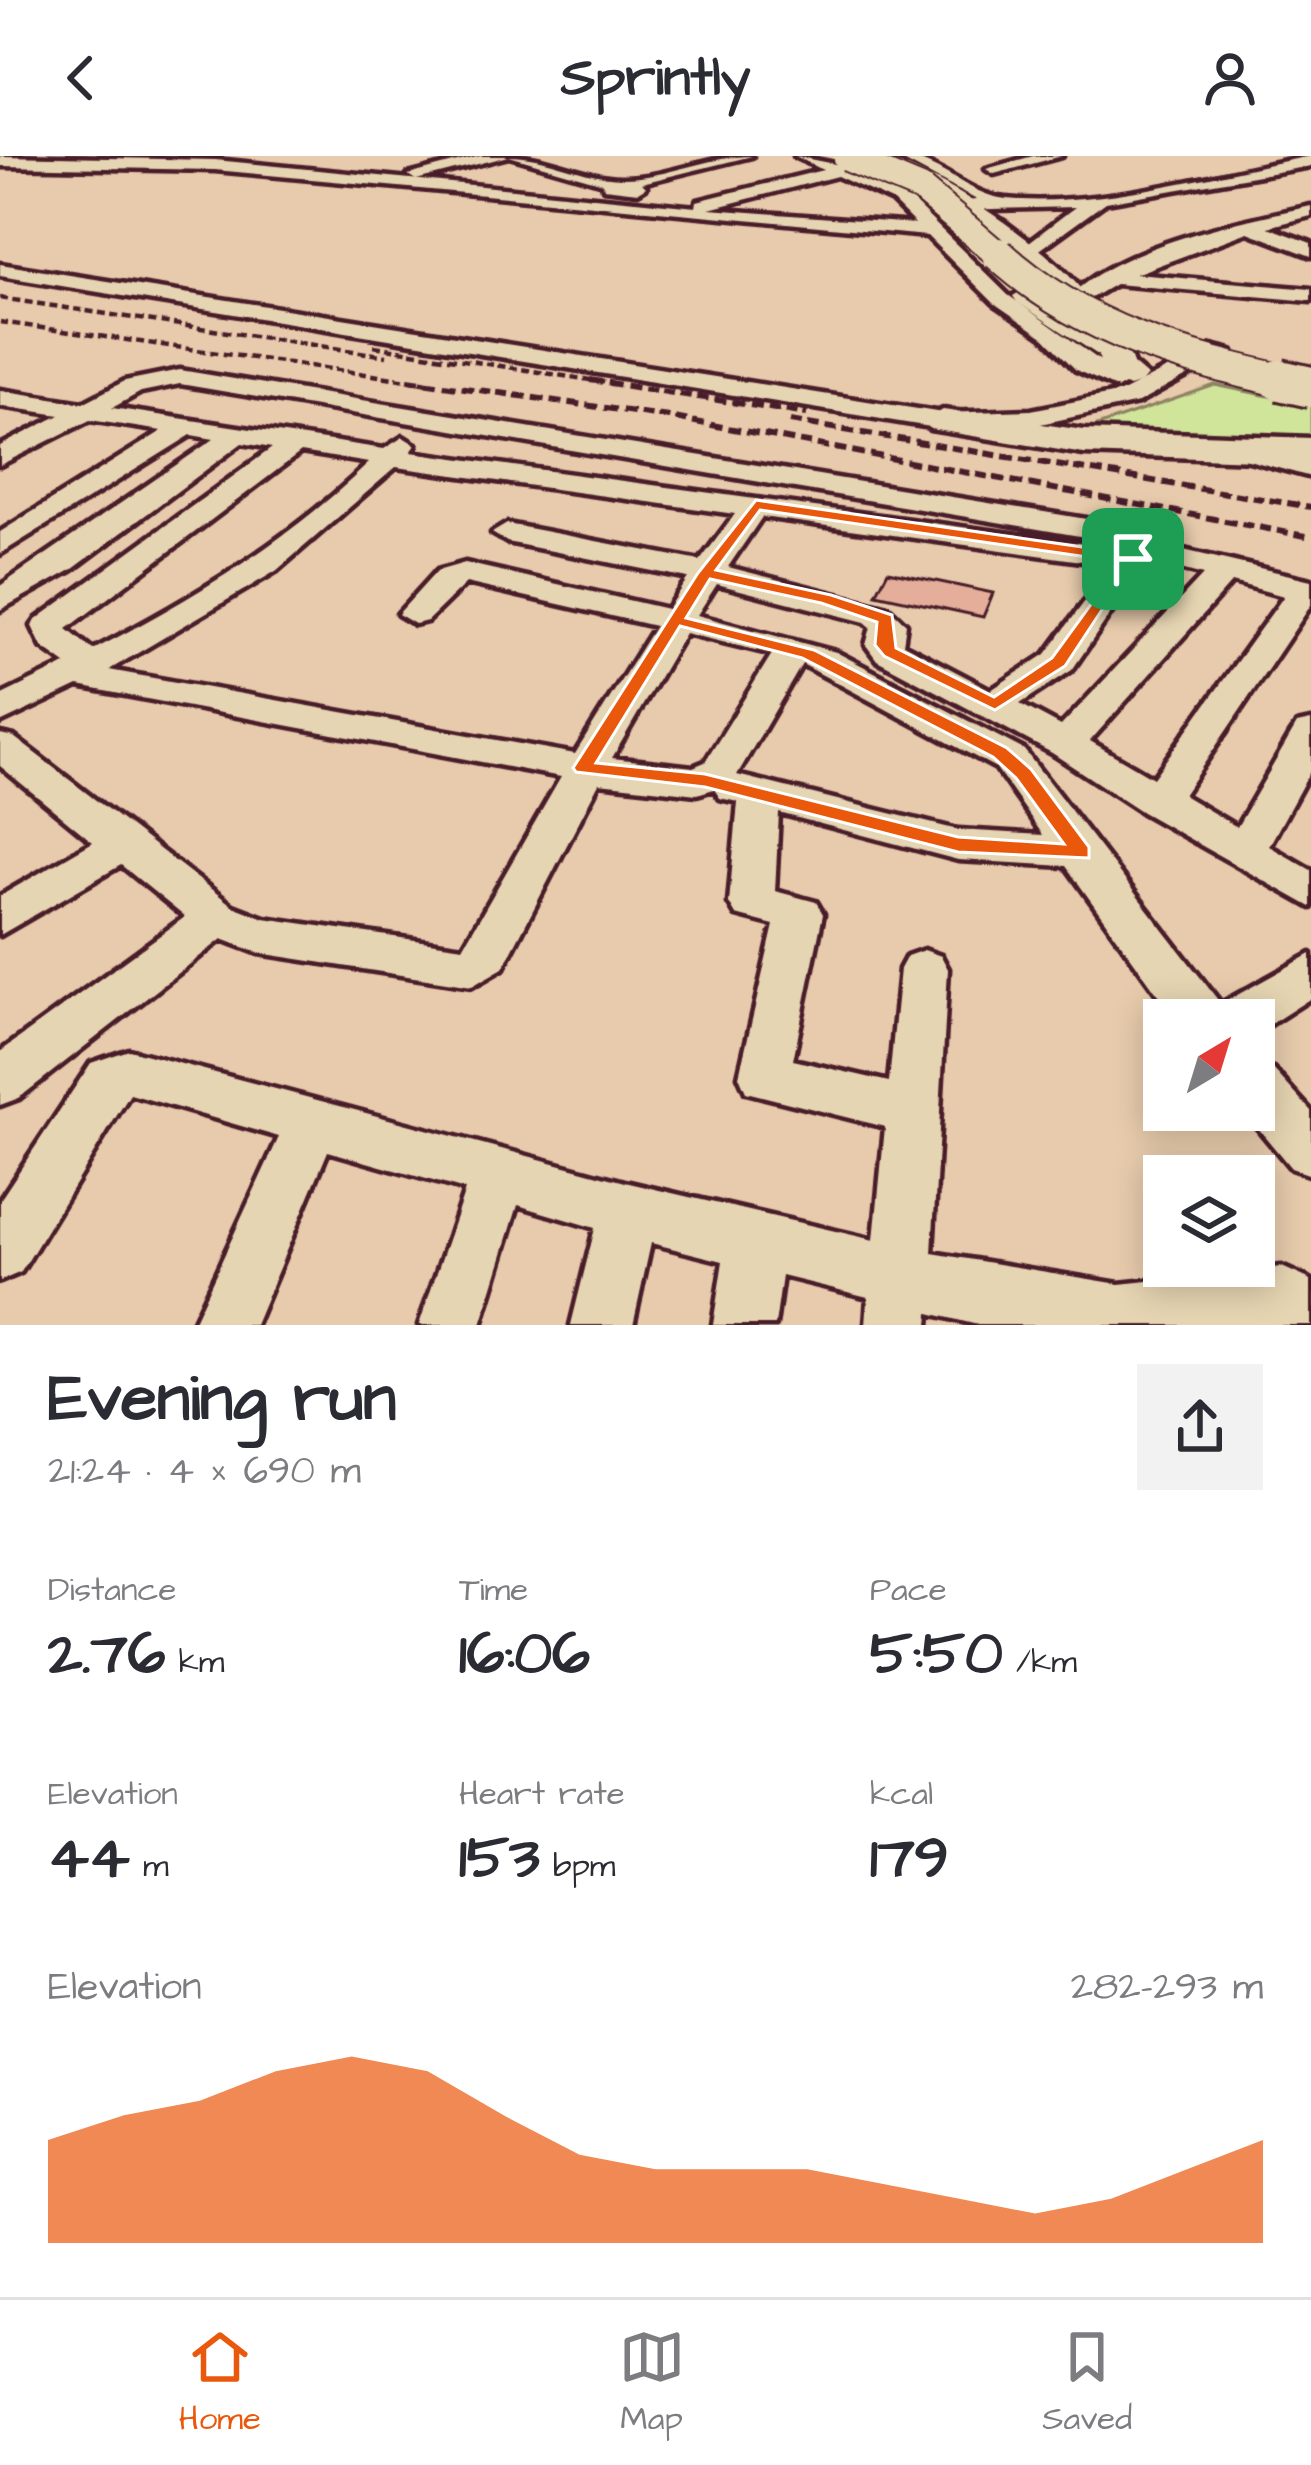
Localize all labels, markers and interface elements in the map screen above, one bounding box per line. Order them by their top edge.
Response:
text: Sprintly [561,41,750,116]
icon: back [48,45,114,111]
icon: person [1197,45,1263,111]
pin [1082,508,1184,610]
icon: arrive [1100,526,1166,592]
north arrow [1143,999,1275,1131]
map controls [1143,999,1275,1287]
button: layers [1143,1155,1275,1287]
text: Evening run [48,1354,396,1446]
button: share [1137,1364,1263,1490]
text: 21:24 · 4 × 690 m [48,1445,361,1499]
text: Distance [48,1567,176,1613]
text: Time [459,1567,528,1613]
text: Pace [870,1567,947,1613]
text: 2.76 [48,1613,165,1696]
text: 16:06 [459,1613,590,1696]
text: 5:50 [870,1613,1003,1696]
text: km [165,1639,224,1685]
text: /km [1003,1639,1077,1685]
text: Elevation [48,1771,178,1817]
text: Heart rate [459,1771,625,1817]
text: kcal [870,1771,933,1817]
text: 44 [48,1817,130,1900]
text: 153 [459,1817,540,1900]
text: 179 [870,1817,949,1900]
text: m [130,1843,169,1889]
text: bpm [540,1843,615,1889]
text: Elevation [48,1961,202,2015]
text: 282–293 m [1071,1961,1263,2015]
tab: Home [179,2324,261,2442]
tab: Map [619,2324,685,2442]
tab: Saved [1042,2324,1132,2442]

